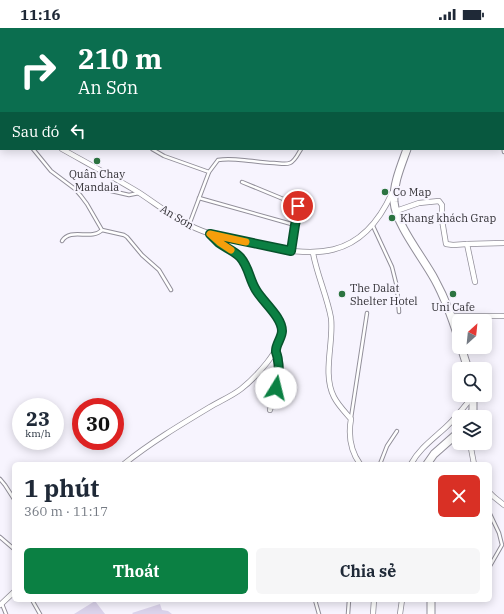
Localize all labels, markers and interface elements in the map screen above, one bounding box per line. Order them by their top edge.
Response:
text: 11:16 [20,5,61,24]
text: 210 m [78,40,162,77]
icon: right [12,44,64,96]
text: An Sơn [78,76,138,99]
icon: left [67,120,89,142]
text: Sau đó [12,122,59,141]
marker: Quân Chay Mandala [92,156,102,166]
place label: Quân Chay Mandala [69,167,125,194]
place label: Co Map [393,185,431,199]
marker: Co Map [380,187,390,197]
pin [281,189,315,223]
icon: arrive [287,195,309,217]
street label: An Sơn [158,202,196,232]
place label: Khang khách Grap [400,211,496,225]
marker: Khang khách Grap [387,213,397,223]
place label: The Dalat Shelter Hotel [350,281,418,308]
marker: The Dalat Shelter Hotel [337,289,347,299]
marker: Uni Cafe [448,289,458,299]
place label: Uni Cafe [431,300,475,314]
north arrow [452,314,492,354]
map controls [452,314,492,450]
button: search [452,362,492,402]
position arrow [255,367,297,409]
speed limit sign: 30 [72,398,124,450]
text: 23 [26,405,50,432]
button: layers [452,410,492,450]
text: km/h [25,427,51,440]
text: 1 phút [24,472,99,504]
button: close [438,475,480,517]
text: 360 m · 11:17 [24,503,108,520]
button: Thoát [24,548,248,594]
button: Chia sẻ [256,548,480,594]

